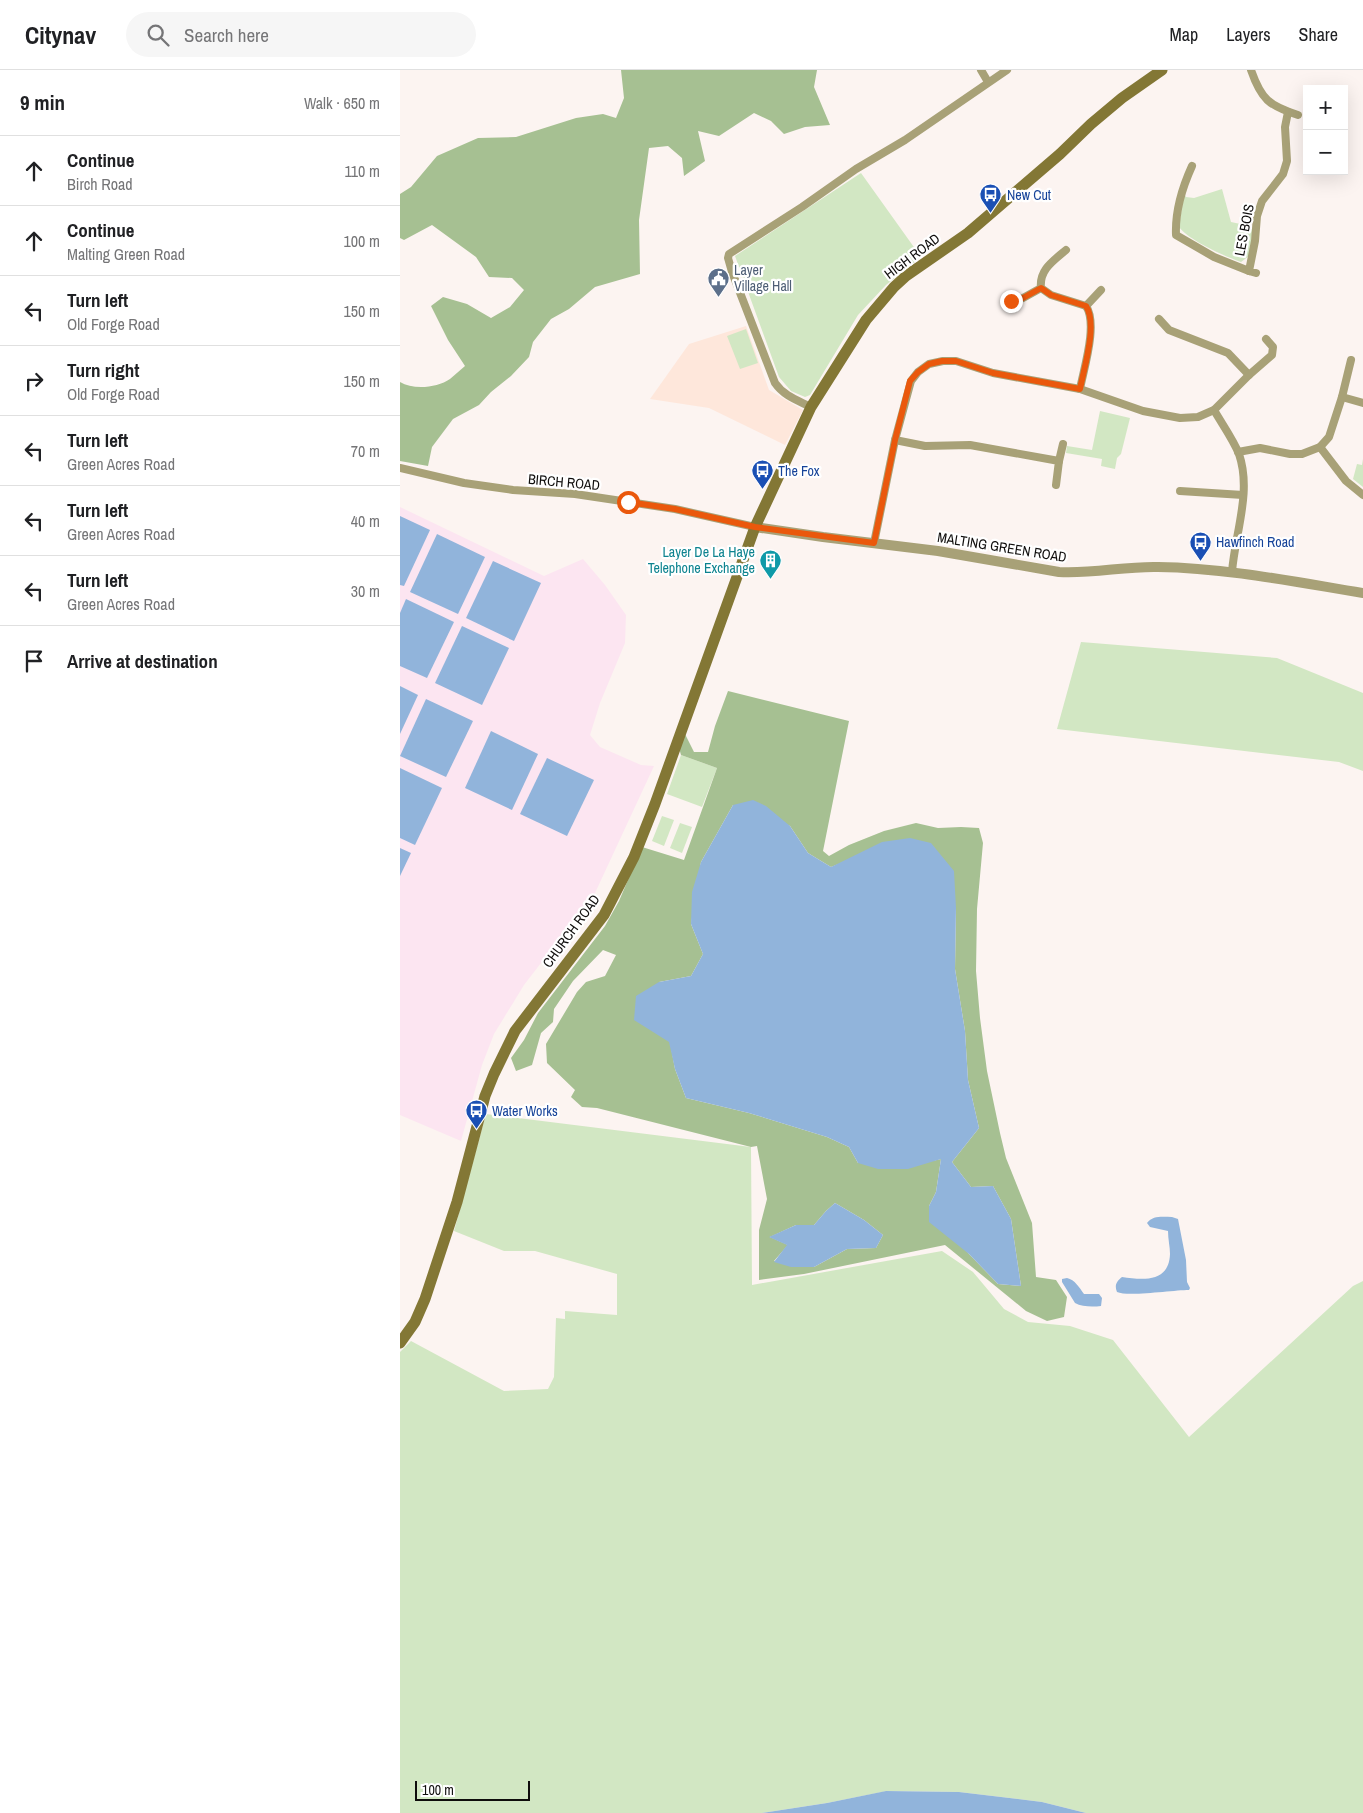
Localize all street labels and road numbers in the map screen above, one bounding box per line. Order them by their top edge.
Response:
street label: LES BOIS [1230,202,1258,257]
street label: HIGH ROAD [881,229,943,283]
street label: BIRCH ROAD [527,470,601,494]
street label: MALTING GREEN ROAD [936,528,1068,566]
street label: CHURCH ROAD [538,891,604,971]

